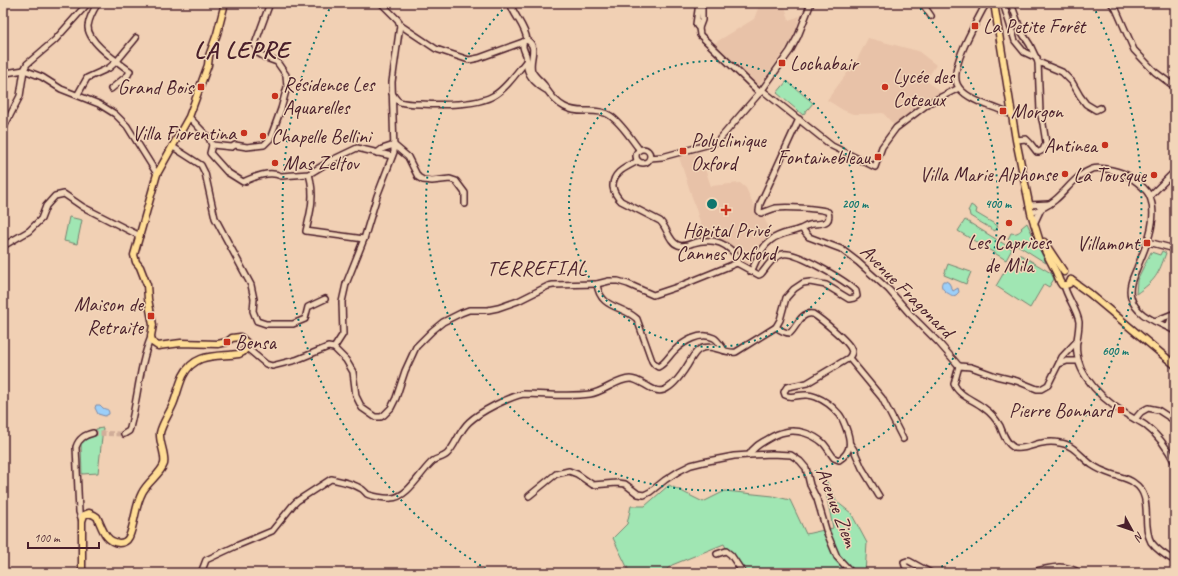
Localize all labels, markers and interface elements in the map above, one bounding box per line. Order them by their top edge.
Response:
place label: La Petite Forêt [983,14,1087,39]
marker: La Petite Forêt [970,21,980,31]
district label: LA LEPRE [194,35,292,65]
place label: Lochabair [790,51,859,76]
marker: Lochabair [777,58,787,68]
place label: Lycée des Coteaux [893,64,956,112]
place label: Résidence Les Aquarelles [283,72,377,120]
place label: Grand Bois [118,75,195,100]
marker: Grand Bois [196,82,206,92]
marker: Lycée des Coteaux [880,82,890,92]
marker: Résidence Les Aquarelles [270,91,280,101]
place label: Morgon [1011,99,1064,124]
marker: Morgon [998,106,1008,116]
place label: Villa Fiorentina [132,121,237,146]
place label: Chapelle Bellini [271,124,373,149]
marker: Villa Fiorentina [239,128,249,138]
place label: Polyclinique Oxford [691,128,767,176]
marker: Chapelle Bellini [258,131,268,141]
place label: Antinea [1044,133,1099,158]
marker: Antinea [1100,140,1110,150]
place label: Fontainebleau [777,145,872,170]
marker: Polyclinique Oxford [678,146,688,156]
place label: Mas Zeltov [283,151,361,176]
marker: Fontainebleau [873,152,883,162]
marker: Mas Zeltov [270,158,280,168]
place label: Villa Marie Alphonse [920,162,1058,187]
place label: La Tousque [1074,163,1147,188]
marker: Villa Marie Alphonse [1060,169,1070,179]
marker: La Tousque [1149,170,1159,180]
text: 200 m [842,196,869,212]
text: 400 m [985,196,1012,212]
centre of rings [705,197,719,211]
marker: Hôpital Privé Cannes Oxford [720,204,732,216]
place label: Hôpital Privé Cannes Oxford [676,218,779,266]
marker: Les Caprices de Mila [1004,218,1014,228]
place label: Les Caprices de Mila [967,230,1053,278]
place label: Villamont [1077,231,1141,256]
marker: Villamont [1142,238,1152,248]
street label: Avenue Fragonard [855,239,961,345]
district label: TERREFIAL [487,255,587,281]
place label: Maison de Retraite [74,292,144,340]
marker: Maison de Retraite [146,311,156,321]
place label: Bensa [235,330,278,355]
marker: Bensa [222,337,232,347]
text: 600 m [1102,343,1129,359]
place label: Pierre Bonnard [1009,398,1116,423]
marker: Pierre Bonnard [1116,405,1126,415]
street label: Avenue Ziem [811,464,864,552]
north arrow [1112,510,1152,550]
scale bar [28,524,99,550]
text: N [1131,529,1147,545]
text: 100 m [34,530,61,546]

